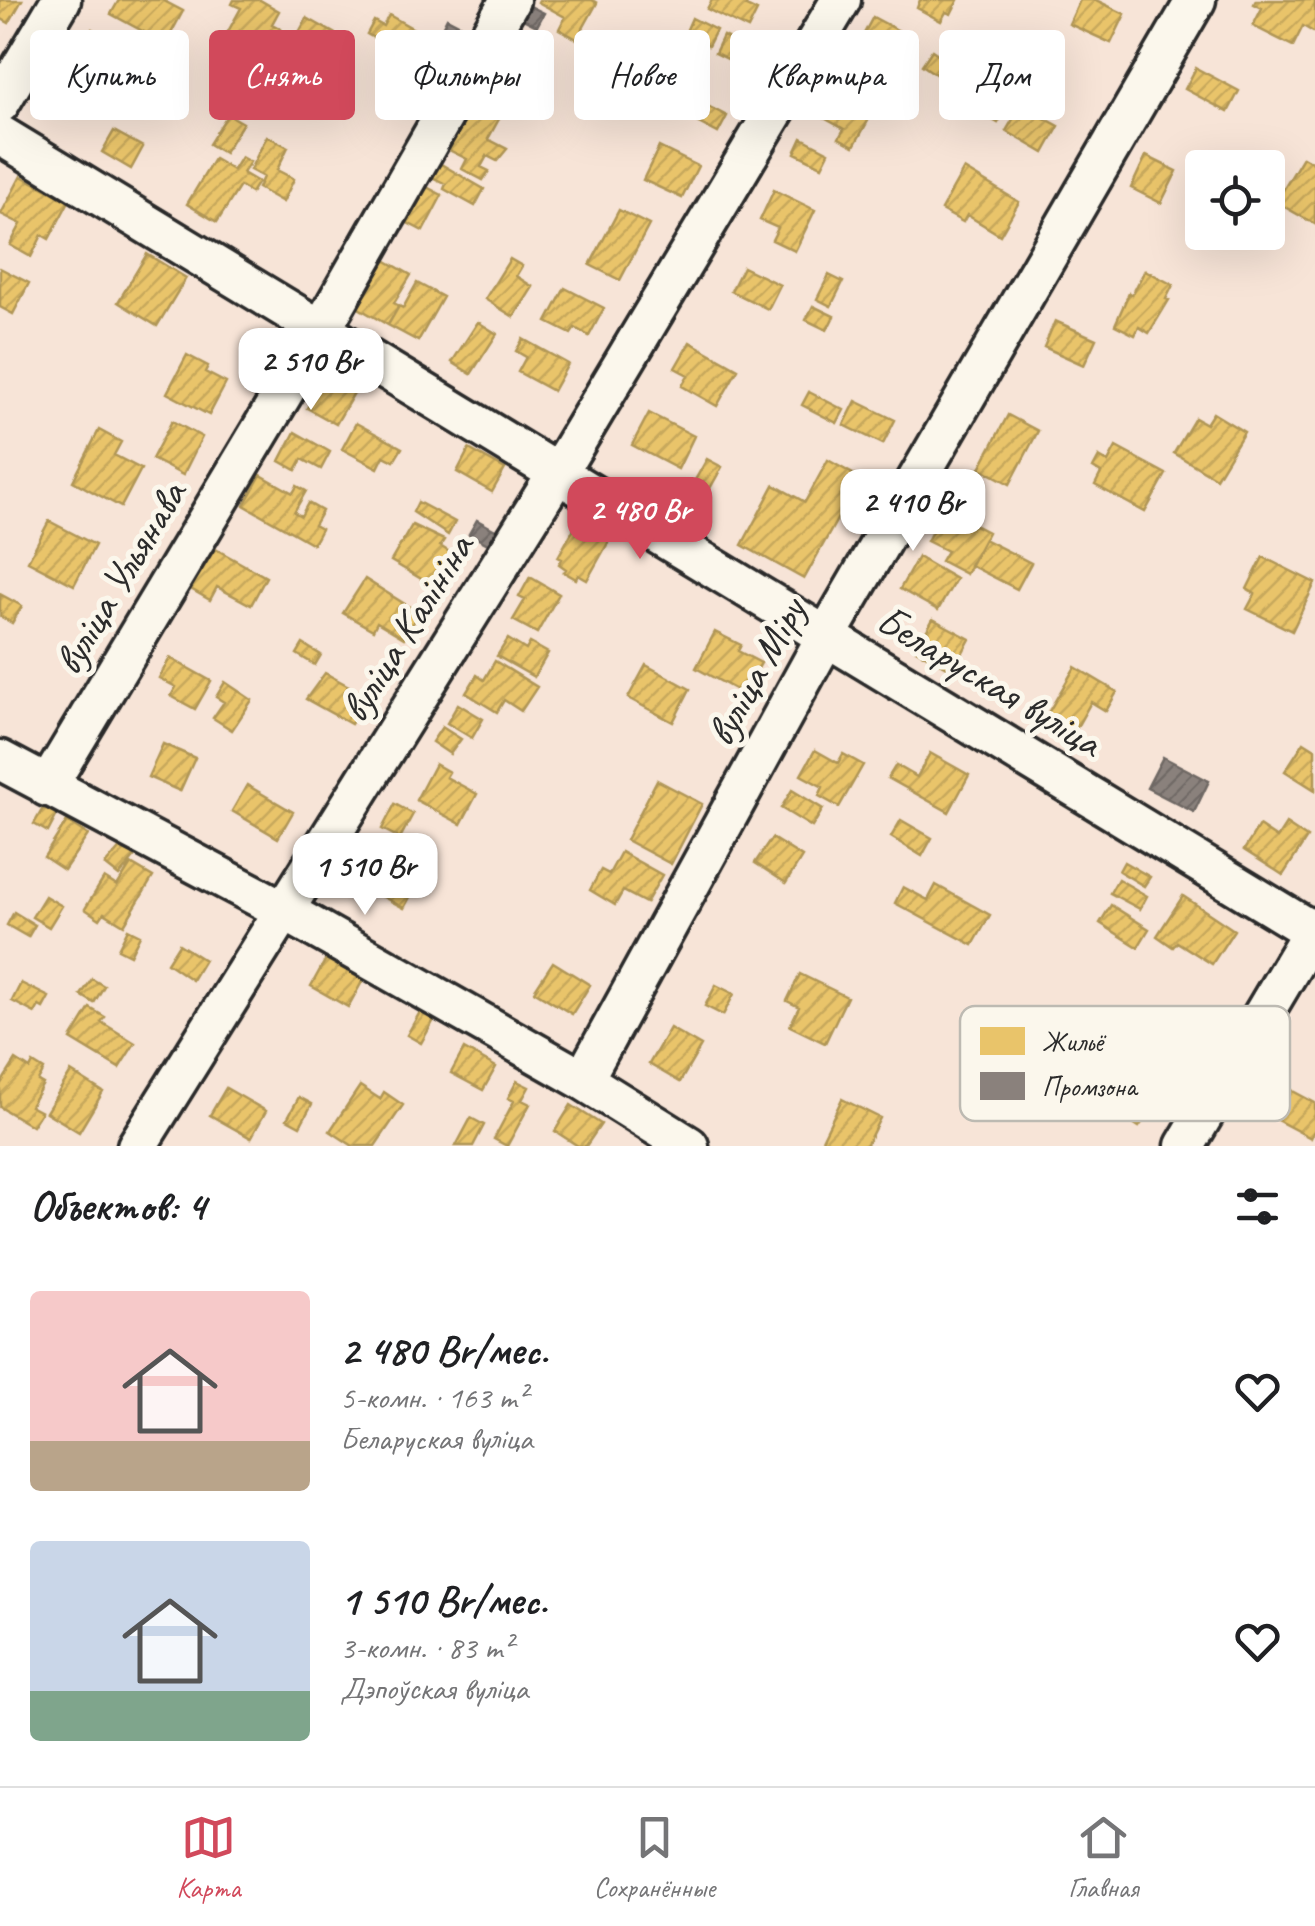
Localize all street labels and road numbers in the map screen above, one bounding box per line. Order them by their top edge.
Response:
street label: вуліца Ульянава [42,469,200,684]
street label: вуліца Калініна [328,522,487,732]
street label: вуліца Міру [694,586,820,755]
street label: Беларуская вуліца [867,593,1113,770]

